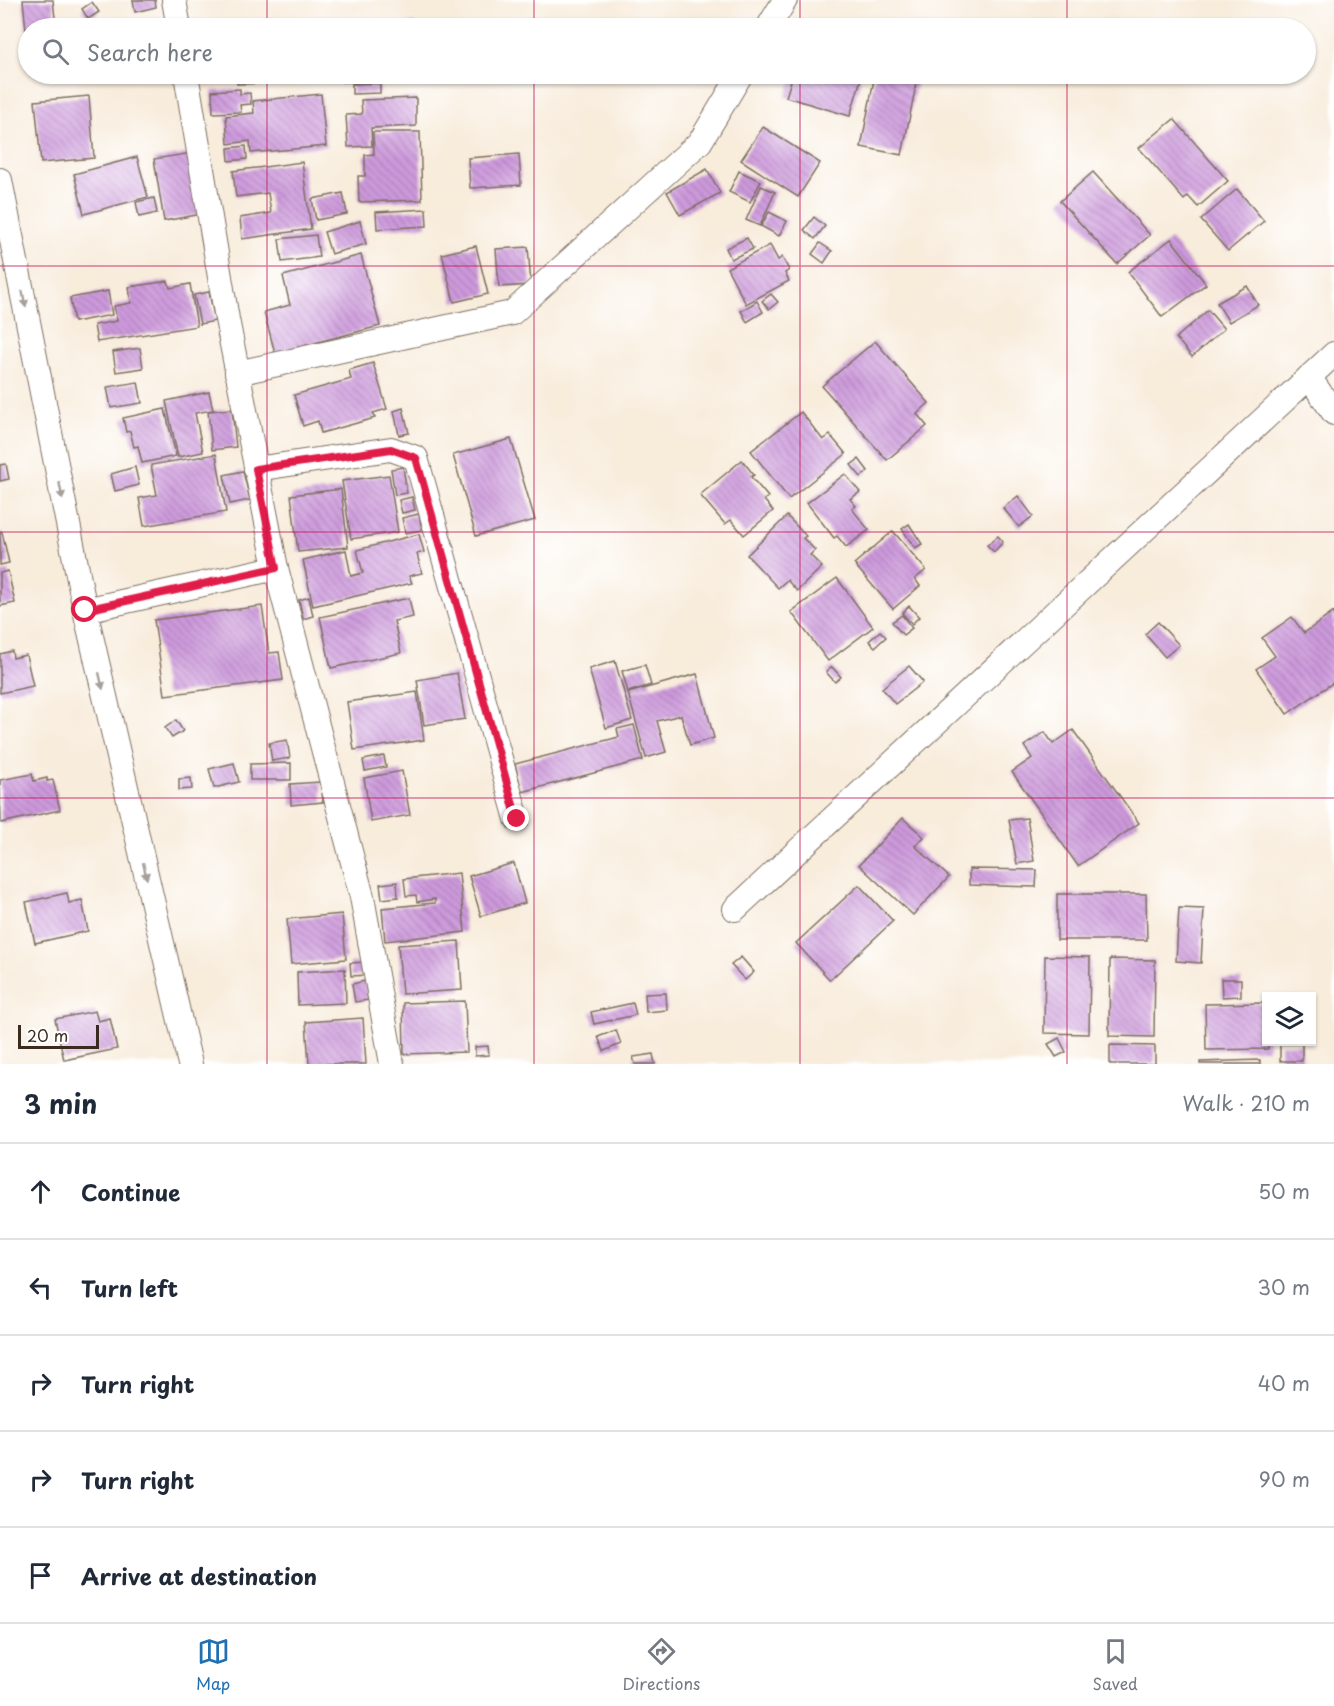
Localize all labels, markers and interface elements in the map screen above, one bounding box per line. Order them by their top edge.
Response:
search box [18,18,1316,84]
icon: search [39,35,72,68]
text: Search here [87,35,213,68]
one-way arrow [19,290,29,309]
one-way arrow [57,481,66,500]
route start [71,596,97,622]
one-way arrow [97,672,107,691]
route end [503,805,529,831]
one-way arrow [141,862,150,881]
map controls [1262,992,1316,1046]
button: layers [1262,992,1316,1046]
scale bar [18,1022,99,1050]
text: 20 m [27,1023,68,1047]
text: 3 min [24,1084,97,1123]
text: Walk · 210 m [1183,1088,1310,1118]
icon: ahead [24,1175,57,1208]
text: Continue [81,1175,180,1208]
text: 50 m [1258,1176,1310,1206]
icon: left [24,1271,57,1304]
text: Turn left [81,1271,178,1304]
text: 30 m [1257,1272,1310,1302]
icon: right [24,1367,57,1400]
text: Turn right [81,1367,194,1400]
text: 40 m [1258,1368,1310,1398]
icon: right [24,1463,57,1496]
text: Turn right [81,1463,194,1496]
text: 90 m [1259,1464,1310,1494]
icon: arrive [24,1559,57,1592]
text: Arrive at destination [81,1559,317,1592]
tab: Map [196,1635,230,1695]
tab: Directions [622,1635,700,1695]
tab: Saved [1092,1635,1138,1695]

